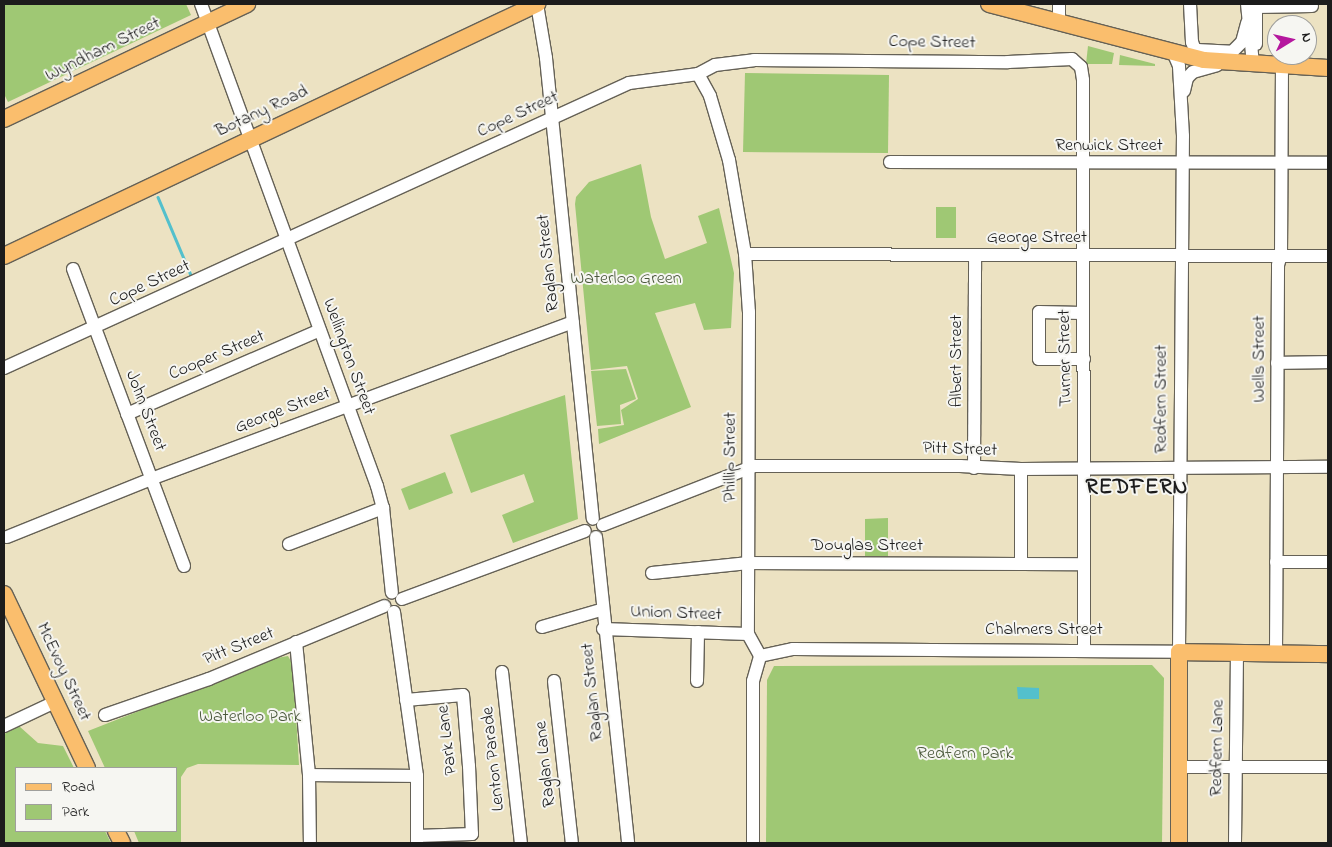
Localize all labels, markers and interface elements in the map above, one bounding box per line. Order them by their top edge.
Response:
street label: Wyndham Street [42,13,164,87]
north arrow [1267,15,1317,65]
street label: Cope Street [888,31,976,55]
text: N [1295,31,1317,44]
street label: Botany Road [212,81,312,143]
street label: Cope Street [474,87,562,143]
street label: Renwick Street [1055,135,1163,157]
street label: Raglan Street [533,213,565,313]
street label: George Street [987,227,1087,249]
street label: Cope Street [106,256,194,312]
park label: Waterloo Green [570,268,682,290]
street label: Wellington Street [317,296,379,418]
street label: Turner Street [1054,309,1078,407]
street label: Albert Street [946,314,968,408]
street label: Wells Street [1249,315,1271,403]
street label: Cooper Street [166,326,268,386]
street label: Redfern Street [1151,345,1173,453]
street label: John Street [120,368,170,454]
street label: George Street [232,383,334,439]
street label: Phillip Street [720,412,742,502]
street label: Pitt Street [922,438,998,462]
district label: REDFERN [1085,476,1189,502]
street label: Douglas Street [811,535,923,557]
street label: Union Street [630,602,722,626]
street label: McEvoy Street [31,619,95,725]
street label: Chalmers Street [985,619,1103,641]
street label: Pitt Street [200,623,278,671]
street label: Raglan Street [577,642,609,742]
street label: Redfern Lane [1206,699,1230,797]
street label: Park Lane [433,704,463,776]
park label: Waterloo Park [199,706,301,728]
street label: Lenton Parade [478,706,510,812]
street label: Raglan Lane [531,720,561,808]
park label: Redfern Park [917,743,1013,765]
legend [15,767,178,832]
text: Road [62,776,95,798]
text: Park [62,801,89,823]

